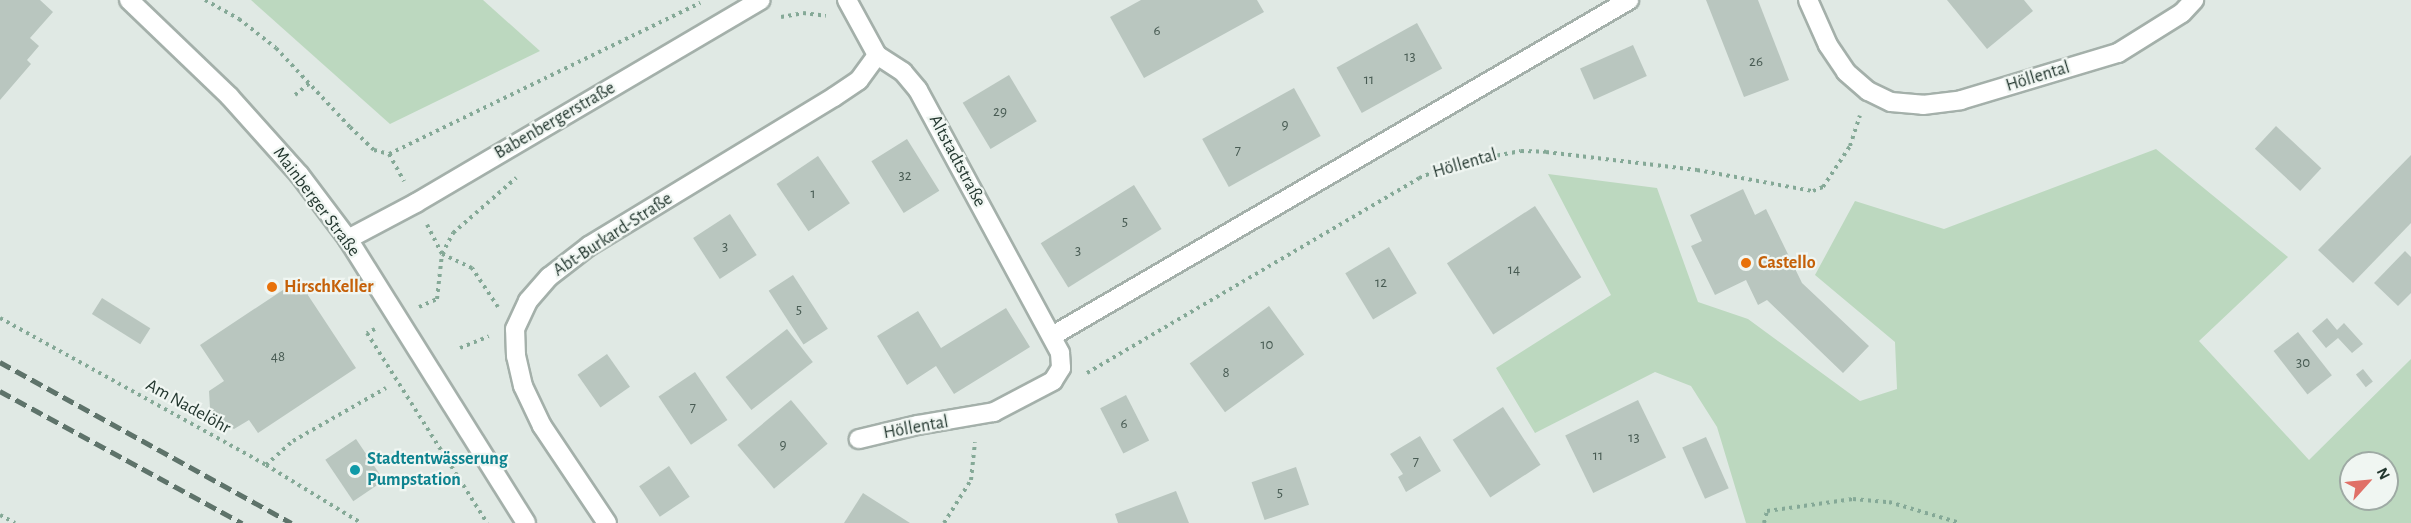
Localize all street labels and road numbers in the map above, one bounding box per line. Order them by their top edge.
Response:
street label: Höllental [2003,57,2073,97]
street label: Babenbergerstraße [491,78,619,164]
street label: Altstadtstraße [924,111,990,211]
street label: Mainberger Straße [268,143,364,261]
street label: Höllental [1430,145,1500,183]
street label: Abt-Burkard-Straße [549,188,677,282]
street label: Am Nadelöhr [142,375,234,439]
street label: Höllental [882,412,950,444]

